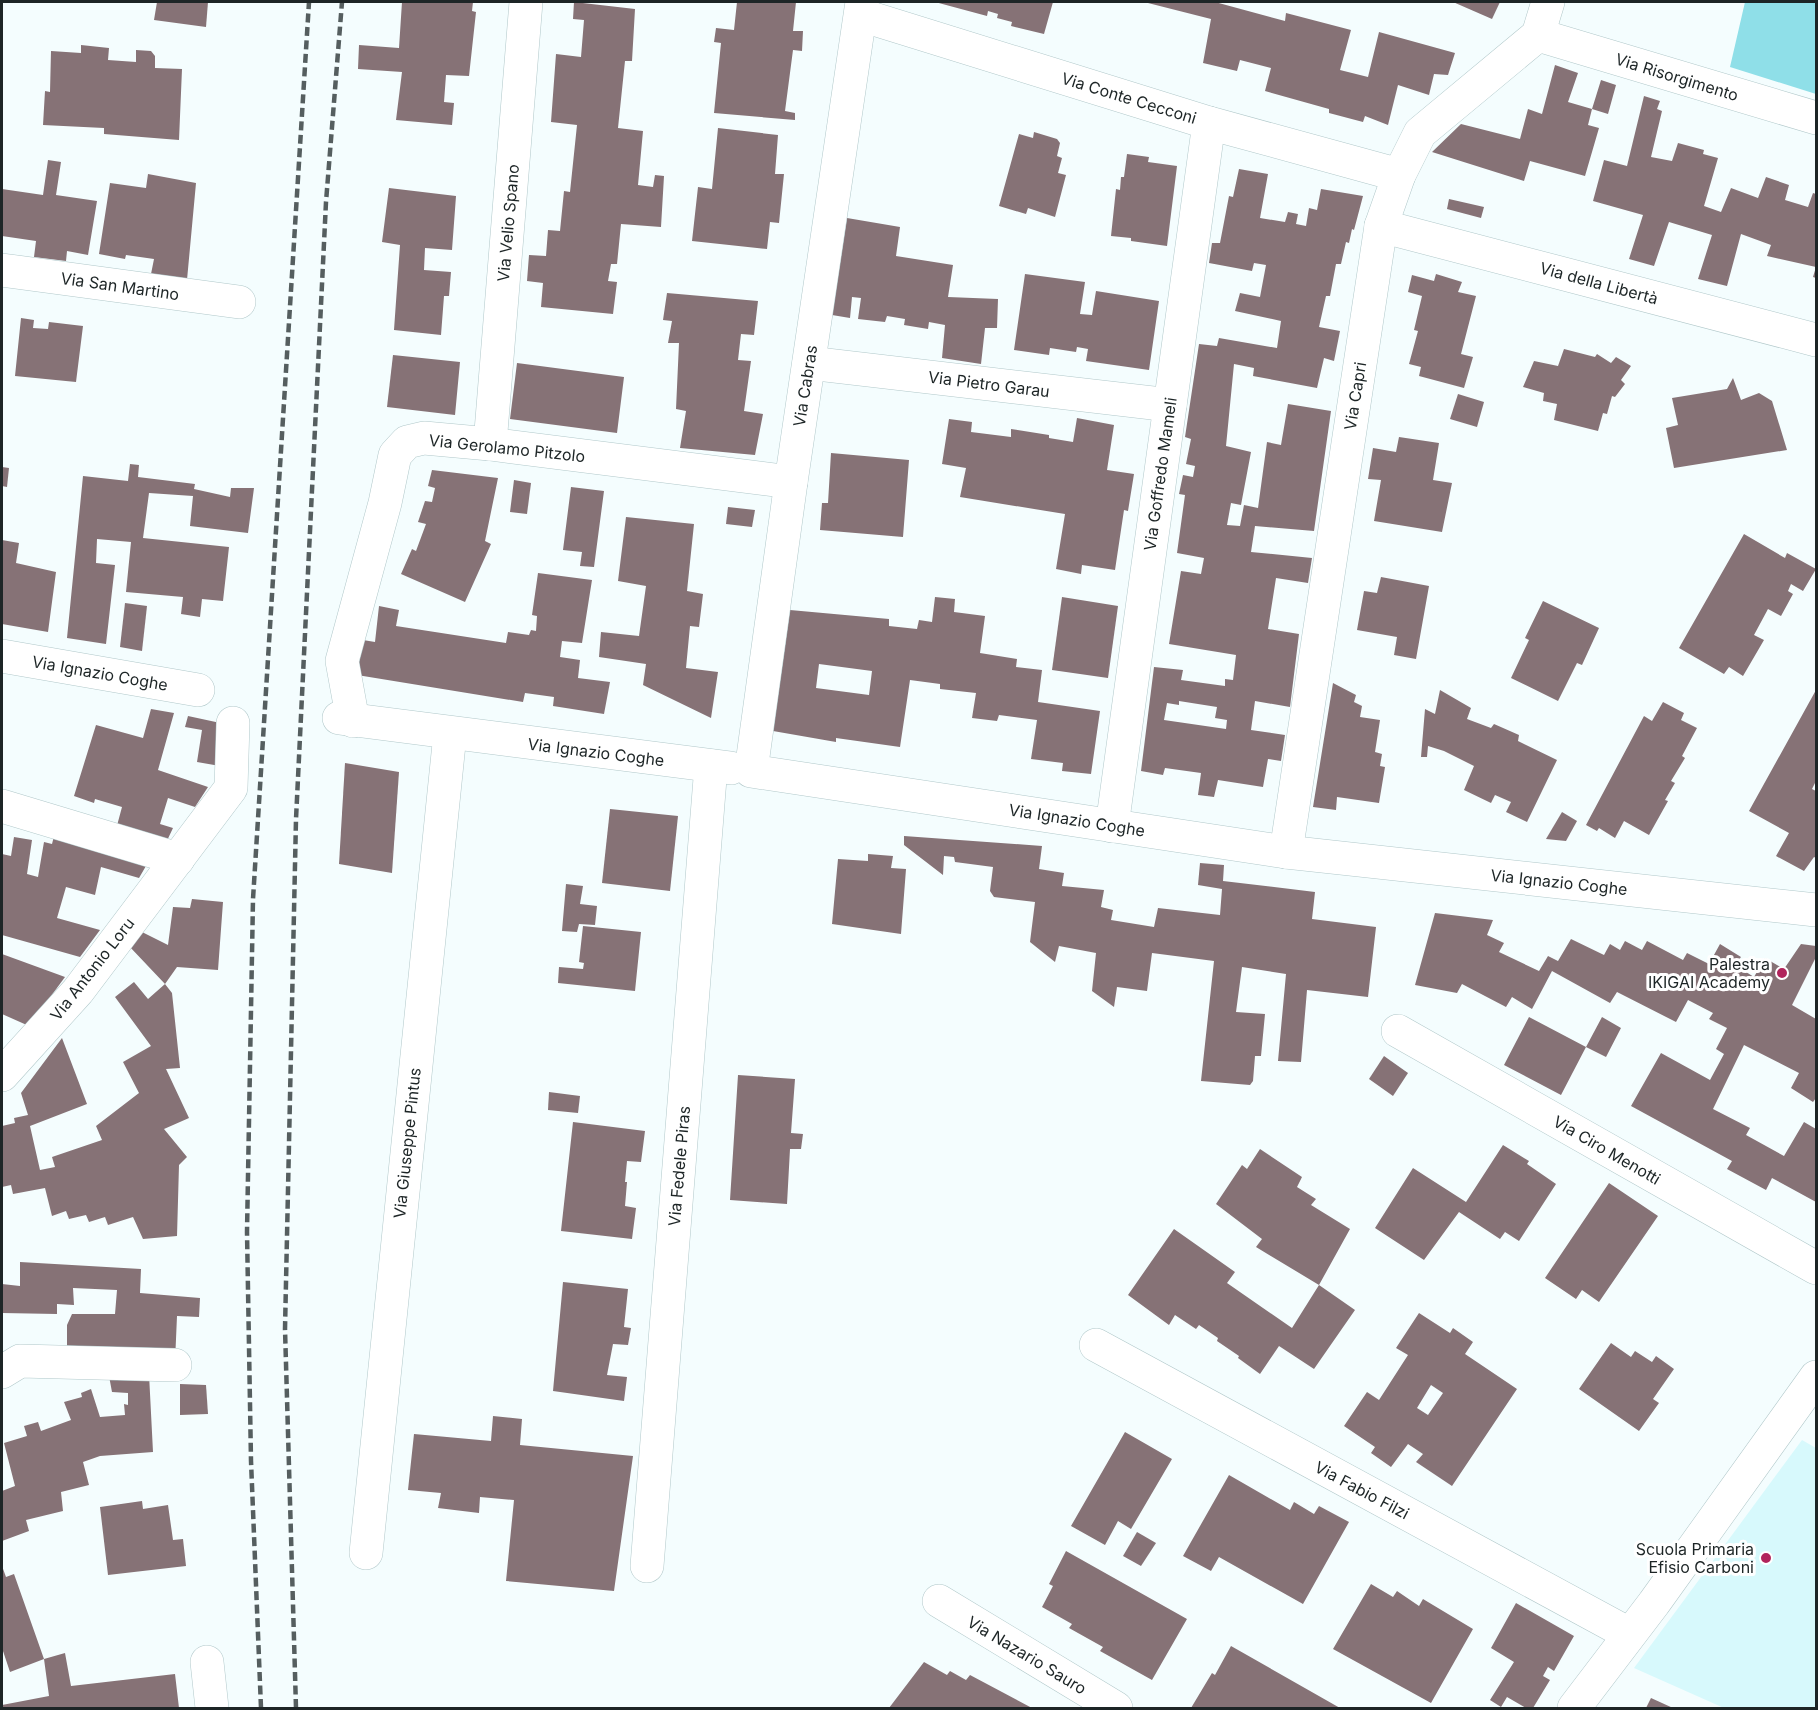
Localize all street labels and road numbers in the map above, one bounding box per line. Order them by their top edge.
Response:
street label: Via Risorgimento [1613,49,1741,105]
street label: Via Conte Cecconi [1059,68,1199,128]
street label: Via Velio Spano [493,163,523,283]
street label: Via della Libertà [1538,258,1660,308]
street label: Via San Martino [59,268,181,304]
street label: Via Cabras [789,344,821,428]
street label: Via Capri [1340,360,1370,432]
street label: Via Pietro Garau [927,367,1051,401]
street label: Via Goffredo Mameli [1139,396,1181,552]
street label: Via Gerolamo Pitzolo [428,430,586,466]
street label: Via Ignazio Coghe [30,651,170,695]
street label: Via Ignazio Coghe [526,734,666,770]
street label: Via Ignazio Coghe [1007,799,1147,841]
street label: Via Ignazio Coghe [1490,865,1628,899]
street label: Via Antonio Loru [46,914,138,1024]
street label: Via Giuseppe Pintus [389,1067,425,1219]
street label: Via Fedele Piras [664,1105,694,1227]
street label: Via Ciro Menotti [1550,1111,1664,1189]
street label: Via Fabio Filzi [1311,1457,1413,1523]
street label: Via Nazario Sauro [964,1612,1090,1698]

